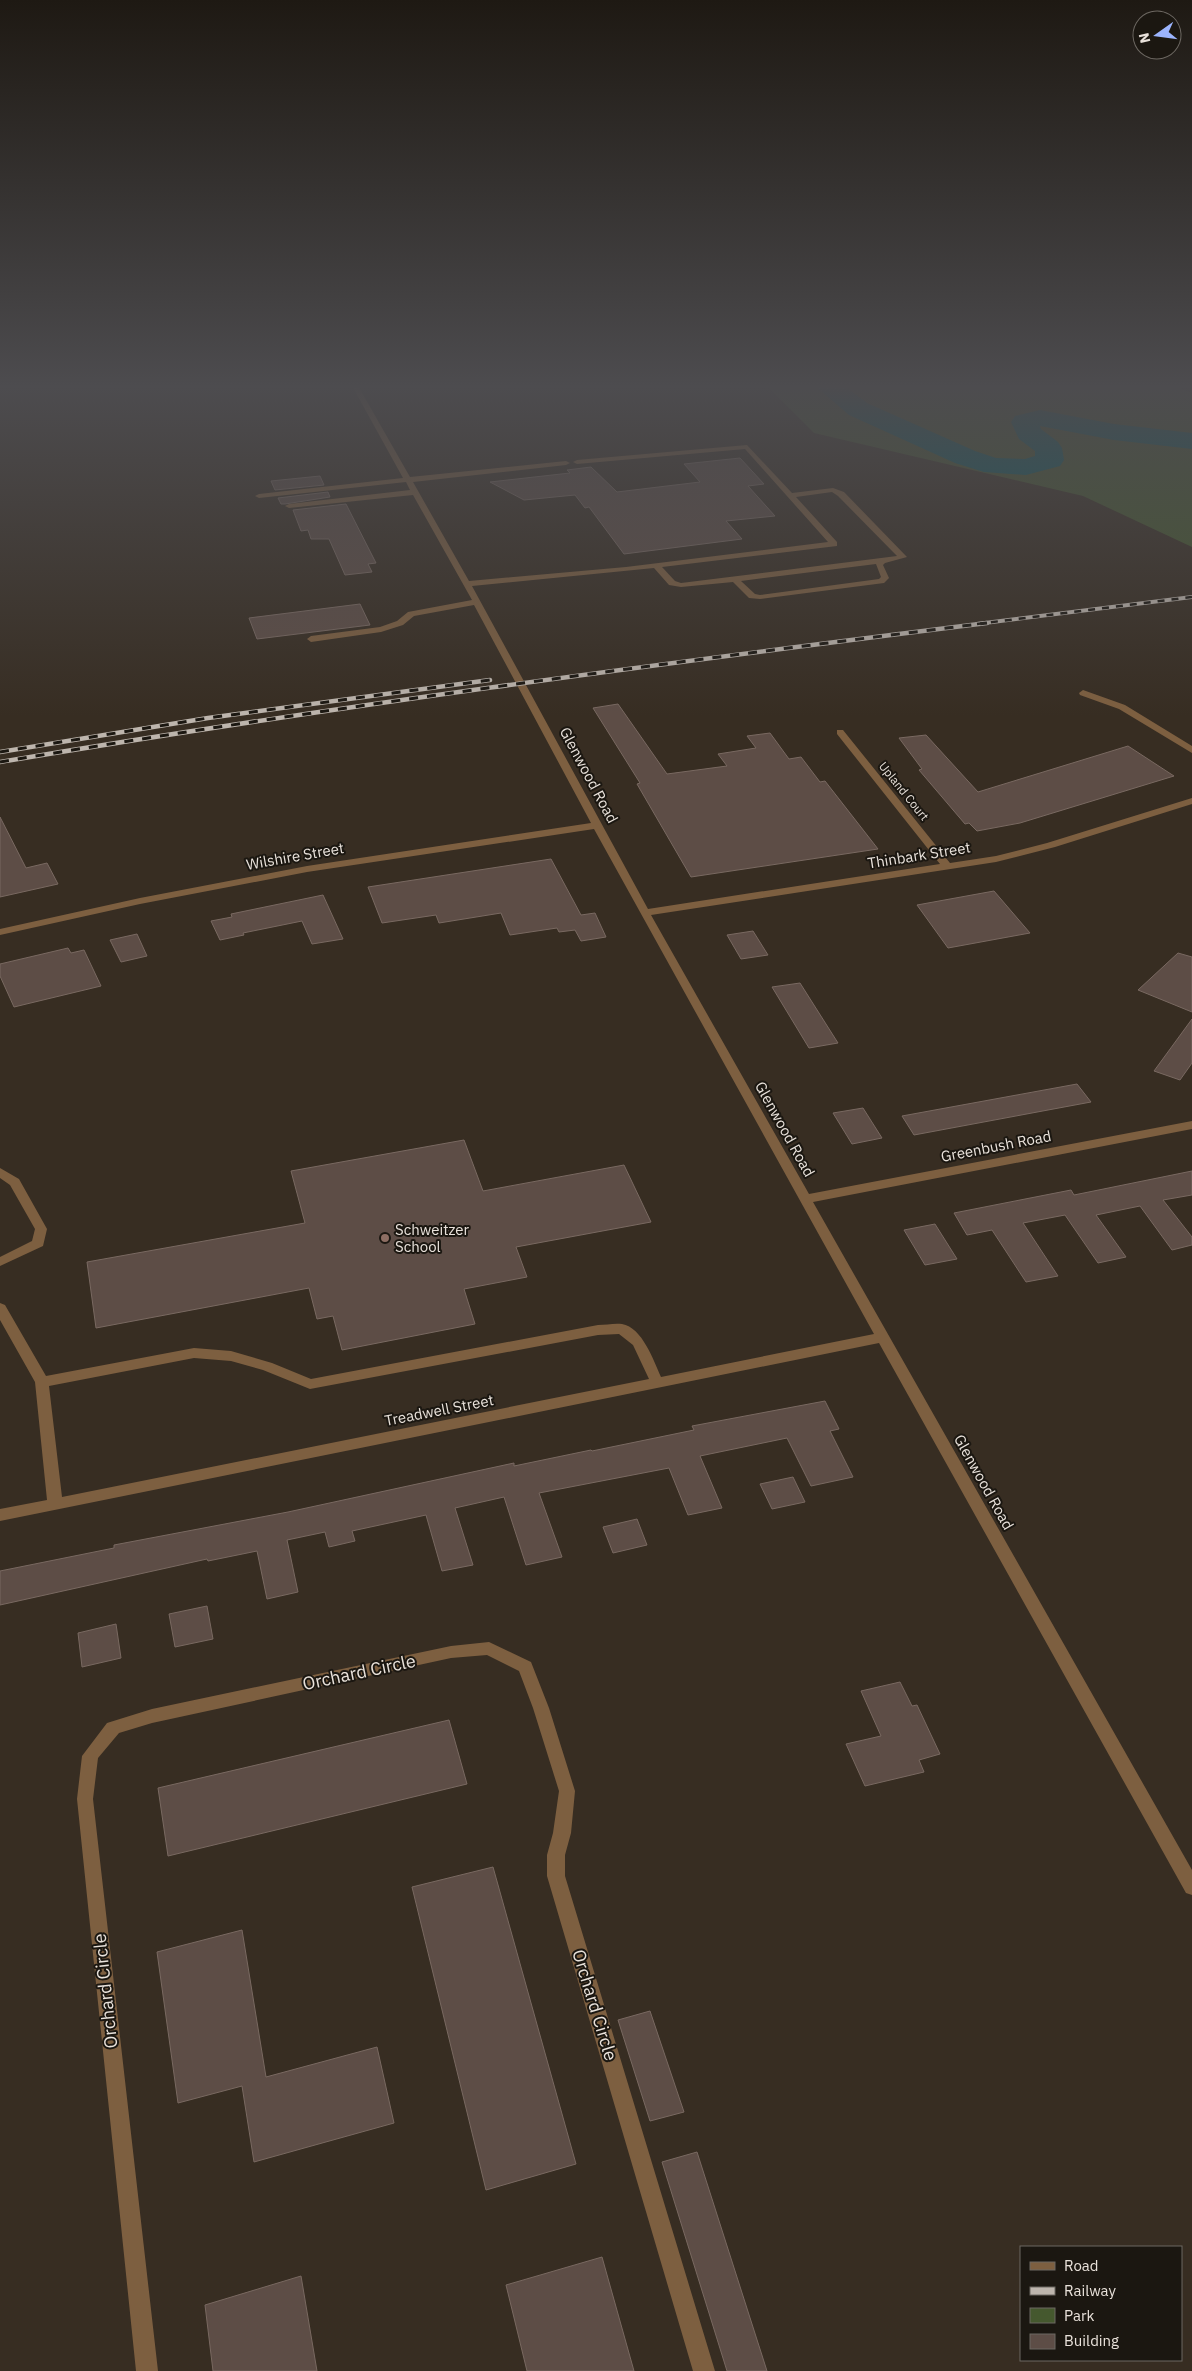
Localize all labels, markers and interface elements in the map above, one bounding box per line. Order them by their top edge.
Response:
north arrow [1132,10,1182,60]
text: N [1134,31,1154,45]
street label: Glenwood Road [556,724,622,826]
street label: Upland Court [876,759,932,823]
street label: Thinbark Street [866,837,972,873]
street label: Wilshire Street [245,838,345,874]
street label: Glenwood Road [751,1078,819,1180]
street label: Greenbush Road [939,1126,1053,1166]
place label: Schweitzer School [395,1220,469,1256]
marker: Schweitzer School [379,1232,391,1244]
street label: Treadwell Street [383,1390,495,1430]
street label: Glenwood Road [950,1431,1018,1533]
street label: Orchard Circle [300,1649,418,1695]
street label: Orchard Circle [88,1932,122,2050]
street label: Orchard Circle [567,1946,623,2064]
legend [1020,2246,1182,2361]
text: Road [1064,2256,1099,2275]
text: Railway [1064,2281,1117,2300]
text: Park [1064,2306,1094,2325]
text: Building [1064,2331,1119,2350]

